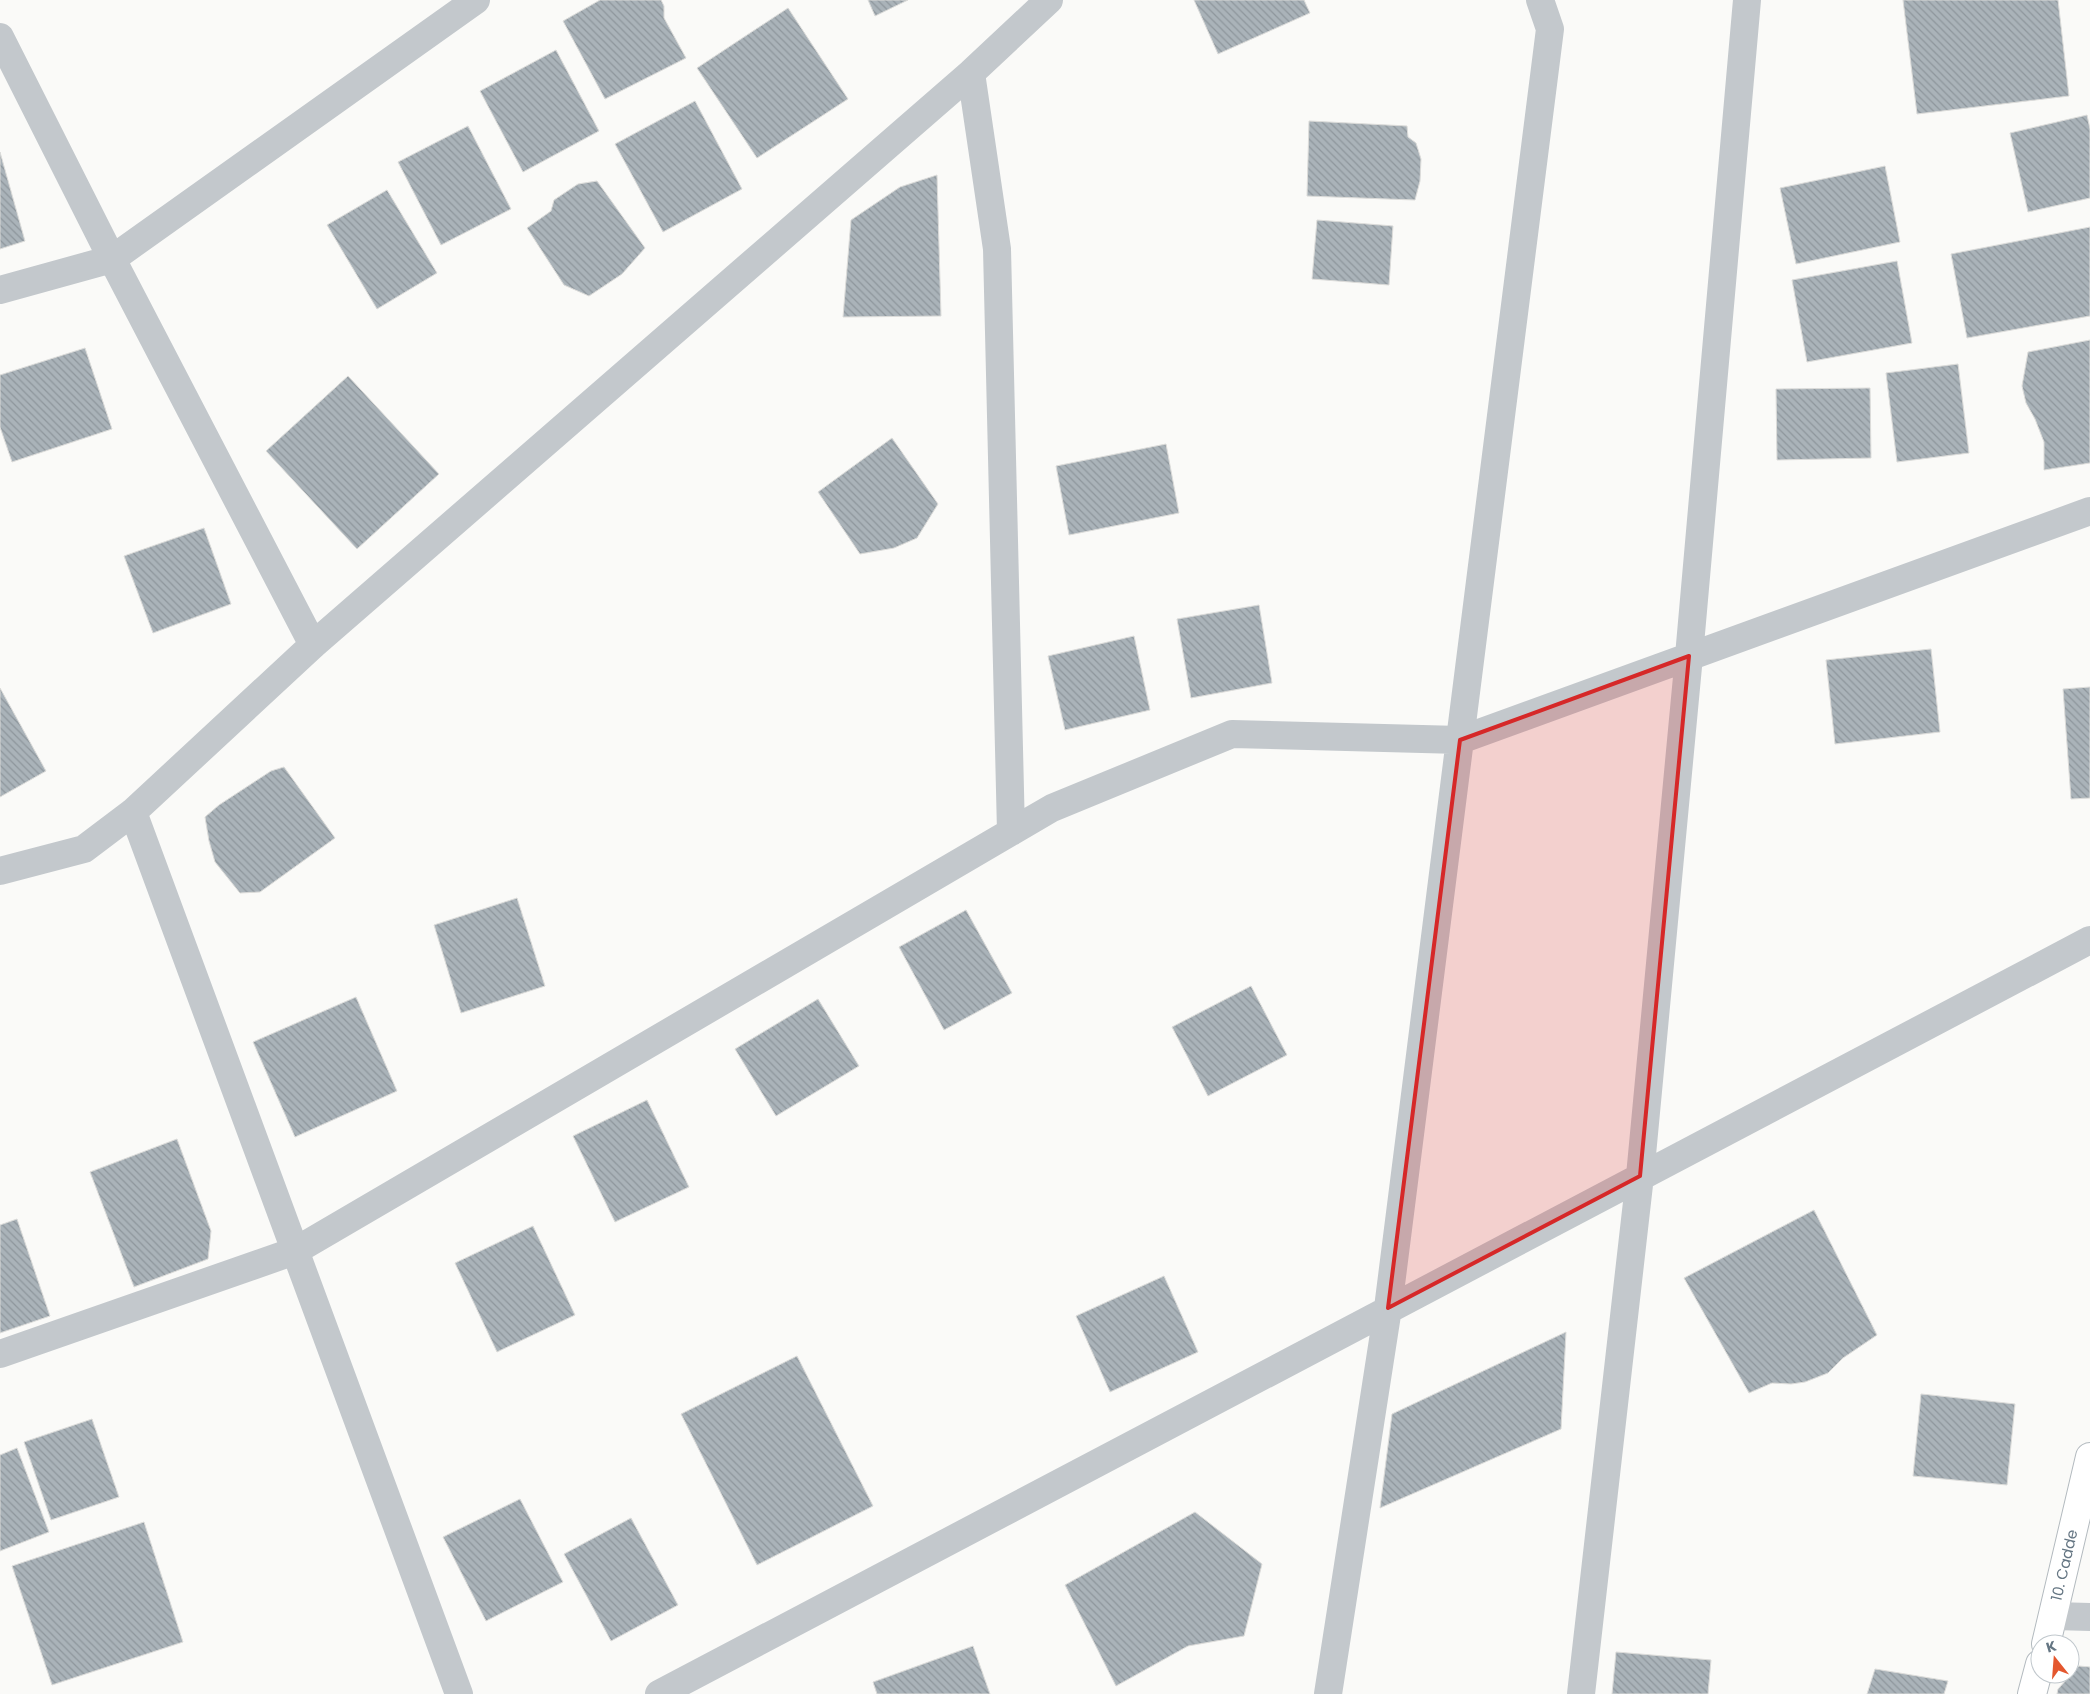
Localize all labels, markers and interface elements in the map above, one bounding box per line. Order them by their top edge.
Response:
street label: 10. Cadde [2046,1527,2083,1603]
north arrow [2030,1634,2080,1684]
text: K [2044,1636,2059,1658]

